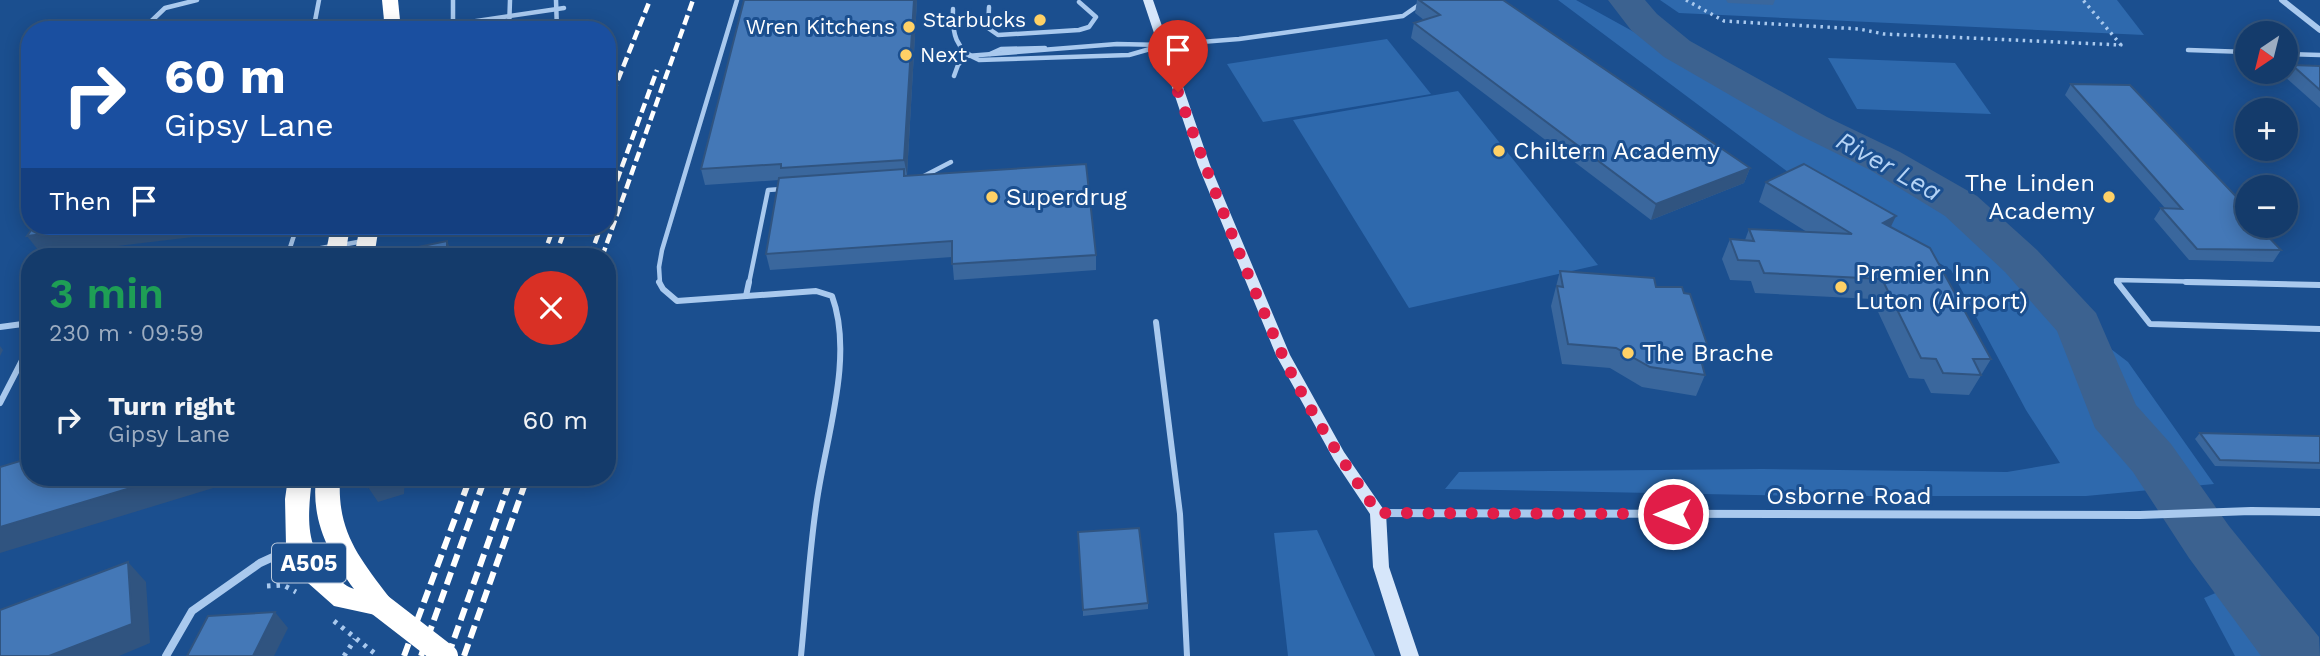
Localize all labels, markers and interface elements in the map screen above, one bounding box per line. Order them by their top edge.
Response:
place label: Starbucks [923,7,1026,32]
marker: Starbucks [1032,12,1048,28]
place label: Wren Kitchens [746,14,895,39]
marker: Wren Kitchens [901,19,917,35]
pin [1148,20,1208,92]
north arrow [2235,21,2298,84]
map controls [2235,21,2298,238]
icon: arrive [1159,31,1197,69]
place label: Next [920,42,967,67]
text: 60 m [164,47,286,105]
marker: Next [898,47,914,63]
icon: right [49,49,140,140]
button: + [2235,98,2298,161]
text: Gipsy Lane [164,106,334,144]
water label: River Lea [1831,125,1947,207]
place label: Chiltern Academy [1513,137,1720,165]
marker: Chiltern Academy [1491,143,1507,159]
place label: The Linden Academy [1965,169,2096,225]
button: − [2235,175,2298,238]
icon: arrive [125,182,163,220]
place label: Superdrug [1006,183,1127,211]
text: Then [49,186,111,216]
marker: Superdrug [984,189,1000,205]
marker: The Linden Academy [2101,189,2117,205]
place label: Premier Inn Luton (Airport) [1855,259,2028,315]
text: 3 min [49,269,164,318]
button: close [514,271,588,345]
marker: Premier Inn Luton (Airport) [1833,279,1849,295]
text: 230 m · 09:59 [49,320,204,347]
place label: The Brache [1642,339,1774,367]
marker: The Brache [1620,345,1636,361]
text: Turn right [108,391,235,421]
icon: right [49,401,87,439]
text: 60 m [522,405,588,435]
text: Gipsy Lane [108,421,230,448]
position arrow [1636,477,1710,551]
street label: Osborne Road [1766,482,1932,510]
road number: A505 [272,544,346,582]

